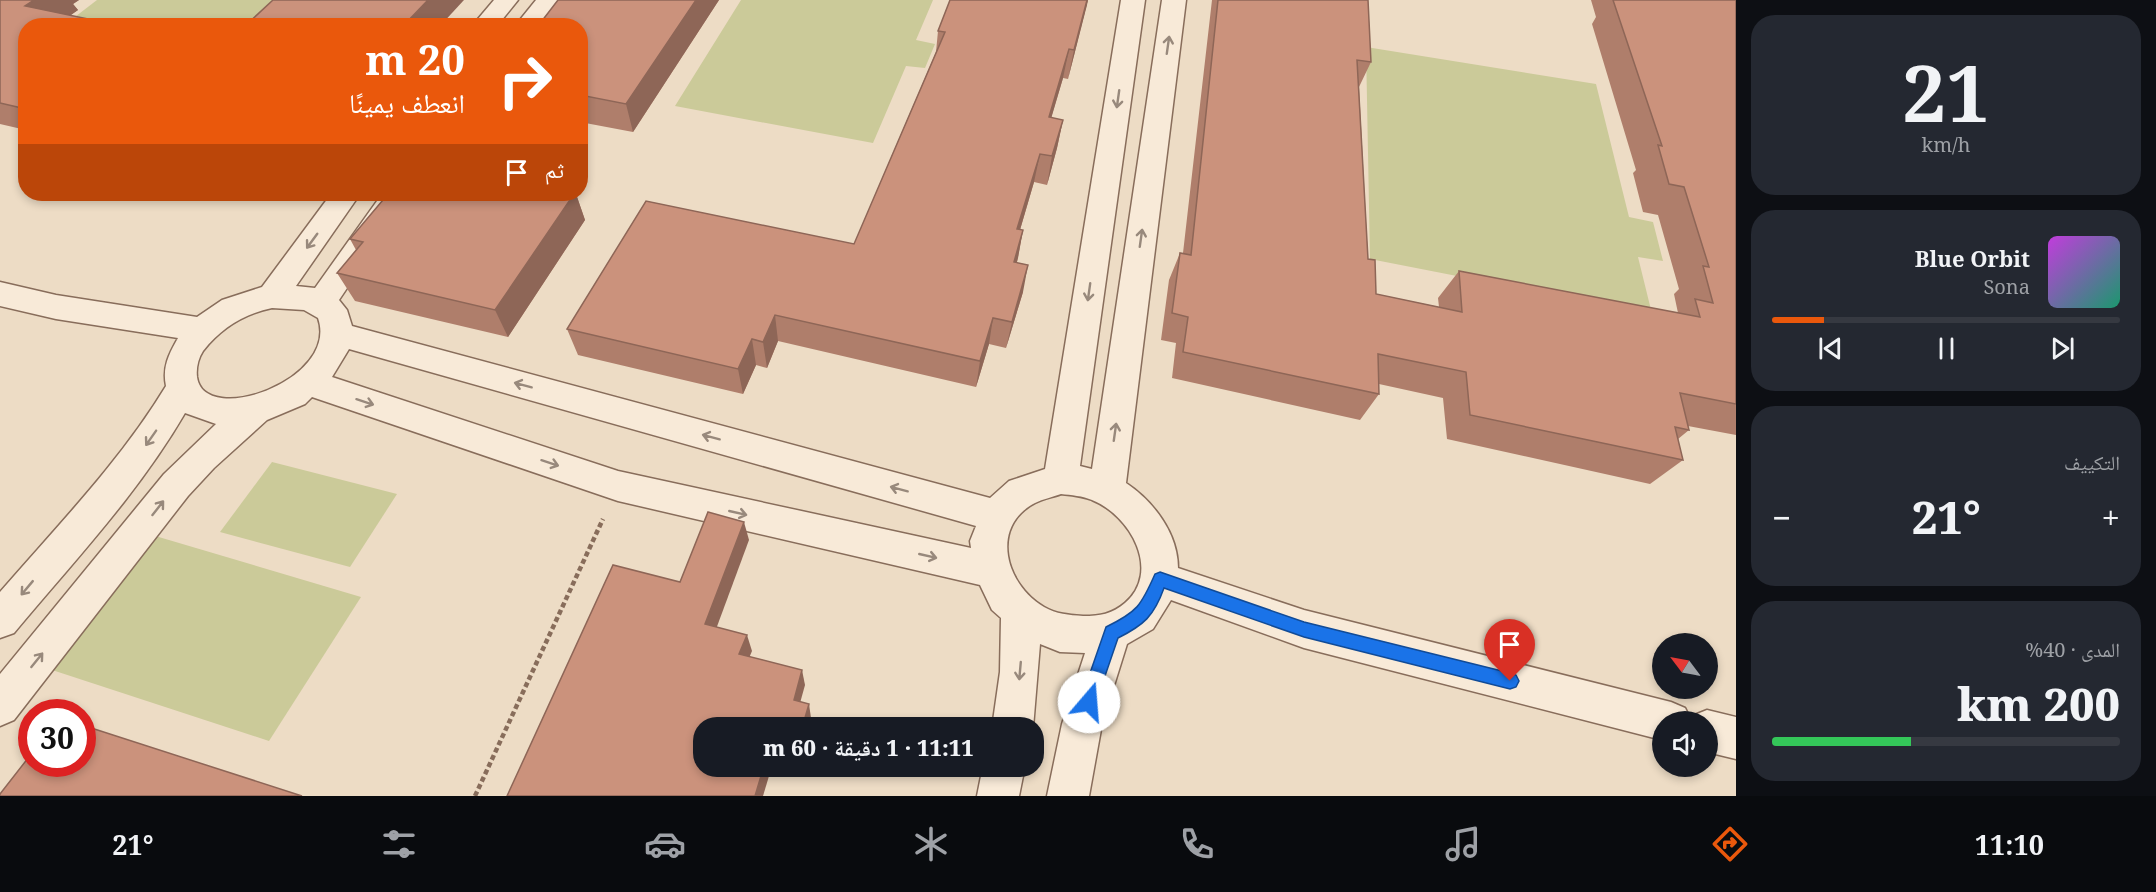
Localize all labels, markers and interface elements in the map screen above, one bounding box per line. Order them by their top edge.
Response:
text: 20 m [365,30,465,87]
one-way arrow [1162,36,1173,56]
text: 21 [1902,39,1990,145]
icon: right [486,42,564,120]
text: انعطف يمينًا [349,84,465,121]
one-way arrow [1112,89,1123,109]
text: km/h [1921,131,1971,158]
text: ثم [545,154,564,184]
icon: arrive [500,156,533,189]
one-way arrow [1136,229,1147,249]
one-way arrow [305,232,318,248]
text: Blue Orbit [1915,243,2030,273]
text: Sona [1983,273,2030,300]
one-way arrow [1083,282,1094,302]
icon: previous [1814,332,1847,365]
icon: pause [1930,332,1963,365]
icon: next [2046,332,2079,365]
one-way arrow [514,379,533,391]
one-way arrow [355,397,374,408]
one-way arrow [1110,422,1121,442]
one-way arrow [145,430,158,446]
one-way arrow [702,431,721,443]
text: التكييف [2064,449,2120,476]
one-way arrow [540,458,559,469]
one-way arrow [890,483,909,495]
text: 21° [1912,486,1981,547]
text: − [1772,495,1791,540]
text: + [2102,495,2120,540]
one-way arrow [152,500,165,516]
one-way arrow [728,507,747,519]
one-way arrow [918,550,937,562]
one-way arrow [20,580,34,595]
pin [1484,619,1535,681]
icon: arrive [1493,628,1526,661]
north arrow [1652,633,1718,699]
map controls [1652,633,1718,777]
text: المدى · 40% [2025,636,2120,663]
one-way arrow [30,653,43,669]
one-way arrow [1014,661,1025,681]
position arrow [1057,670,1121,734]
text: 200 km [1957,673,2120,734]
speed limit sign: 30 [18,699,96,777]
button: sound [1652,711,1718,777]
text: 11:11 · 1 دقيقة · 60 m [763,732,974,762]
icon: filters [378,823,420,865]
icon: car [644,823,686,865]
icon: climate [910,823,952,865]
icon: phone [1176,823,1218,865]
icon: music [1442,823,1484,865]
icon: directions [1709,823,1751,865]
text: 21° [112,826,153,863]
text: 11:10 [1975,826,2044,863]

